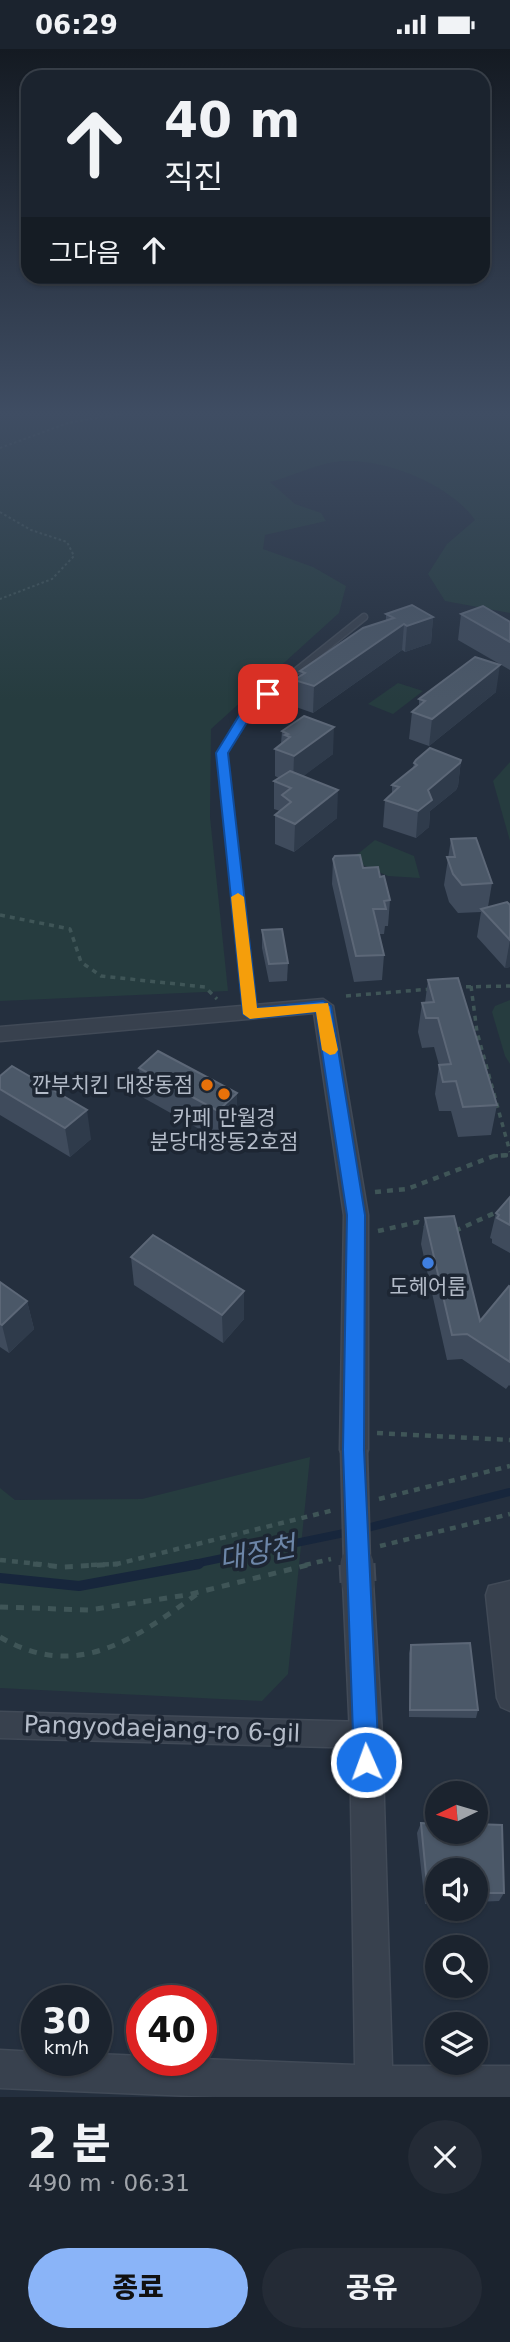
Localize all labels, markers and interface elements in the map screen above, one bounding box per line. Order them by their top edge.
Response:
text: 06:29 [35,10,118,40]
text: 40 m [164,92,300,149]
icon: ahead [49,98,140,189]
text: 직진 [164,158,223,196]
icon: ahead [135,231,173,269]
text: 그다음 [49,238,121,268]
pin [238,664,298,724]
icon: arrive [249,675,287,713]
place label: 깐부치킨 대장동점 [32,1073,193,1097]
marker: 깐부치킨 대장동점 [199,1077,215,1093]
marker: 카페 만월경 분당대장동2호점 [216,1086,232,1102]
place label: 카페 만월경 분당대장동2호점 [150,1106,298,1154]
marker: 도헤어룸 [420,1255,436,1271]
place label: 도헤어룸 [389,1275,467,1299]
water label: 대장천 [216,1529,301,1577]
street label: Pangyodaejang-ro 6-gil [23,1710,301,1748]
position arrow [329,1725,403,1799]
north arrow [425,1781,488,1845]
map controls [425,1781,488,2075]
button: sound [425,1858,488,1921]
button: search [425,1935,488,1998]
speed limit sign: 40 [126,1985,217,2076]
text: 30 [42,2001,91,2041]
button: layers [425,2012,488,2075]
text: km/h [44,2037,89,2058]
text: 2 분 [28,2119,111,2168]
button: close [408,2120,482,2194]
text: 490 m · 06:31 [28,2170,190,2196]
button: 종료 [28,2248,248,2328]
button: 공유 [262,2248,482,2328]

